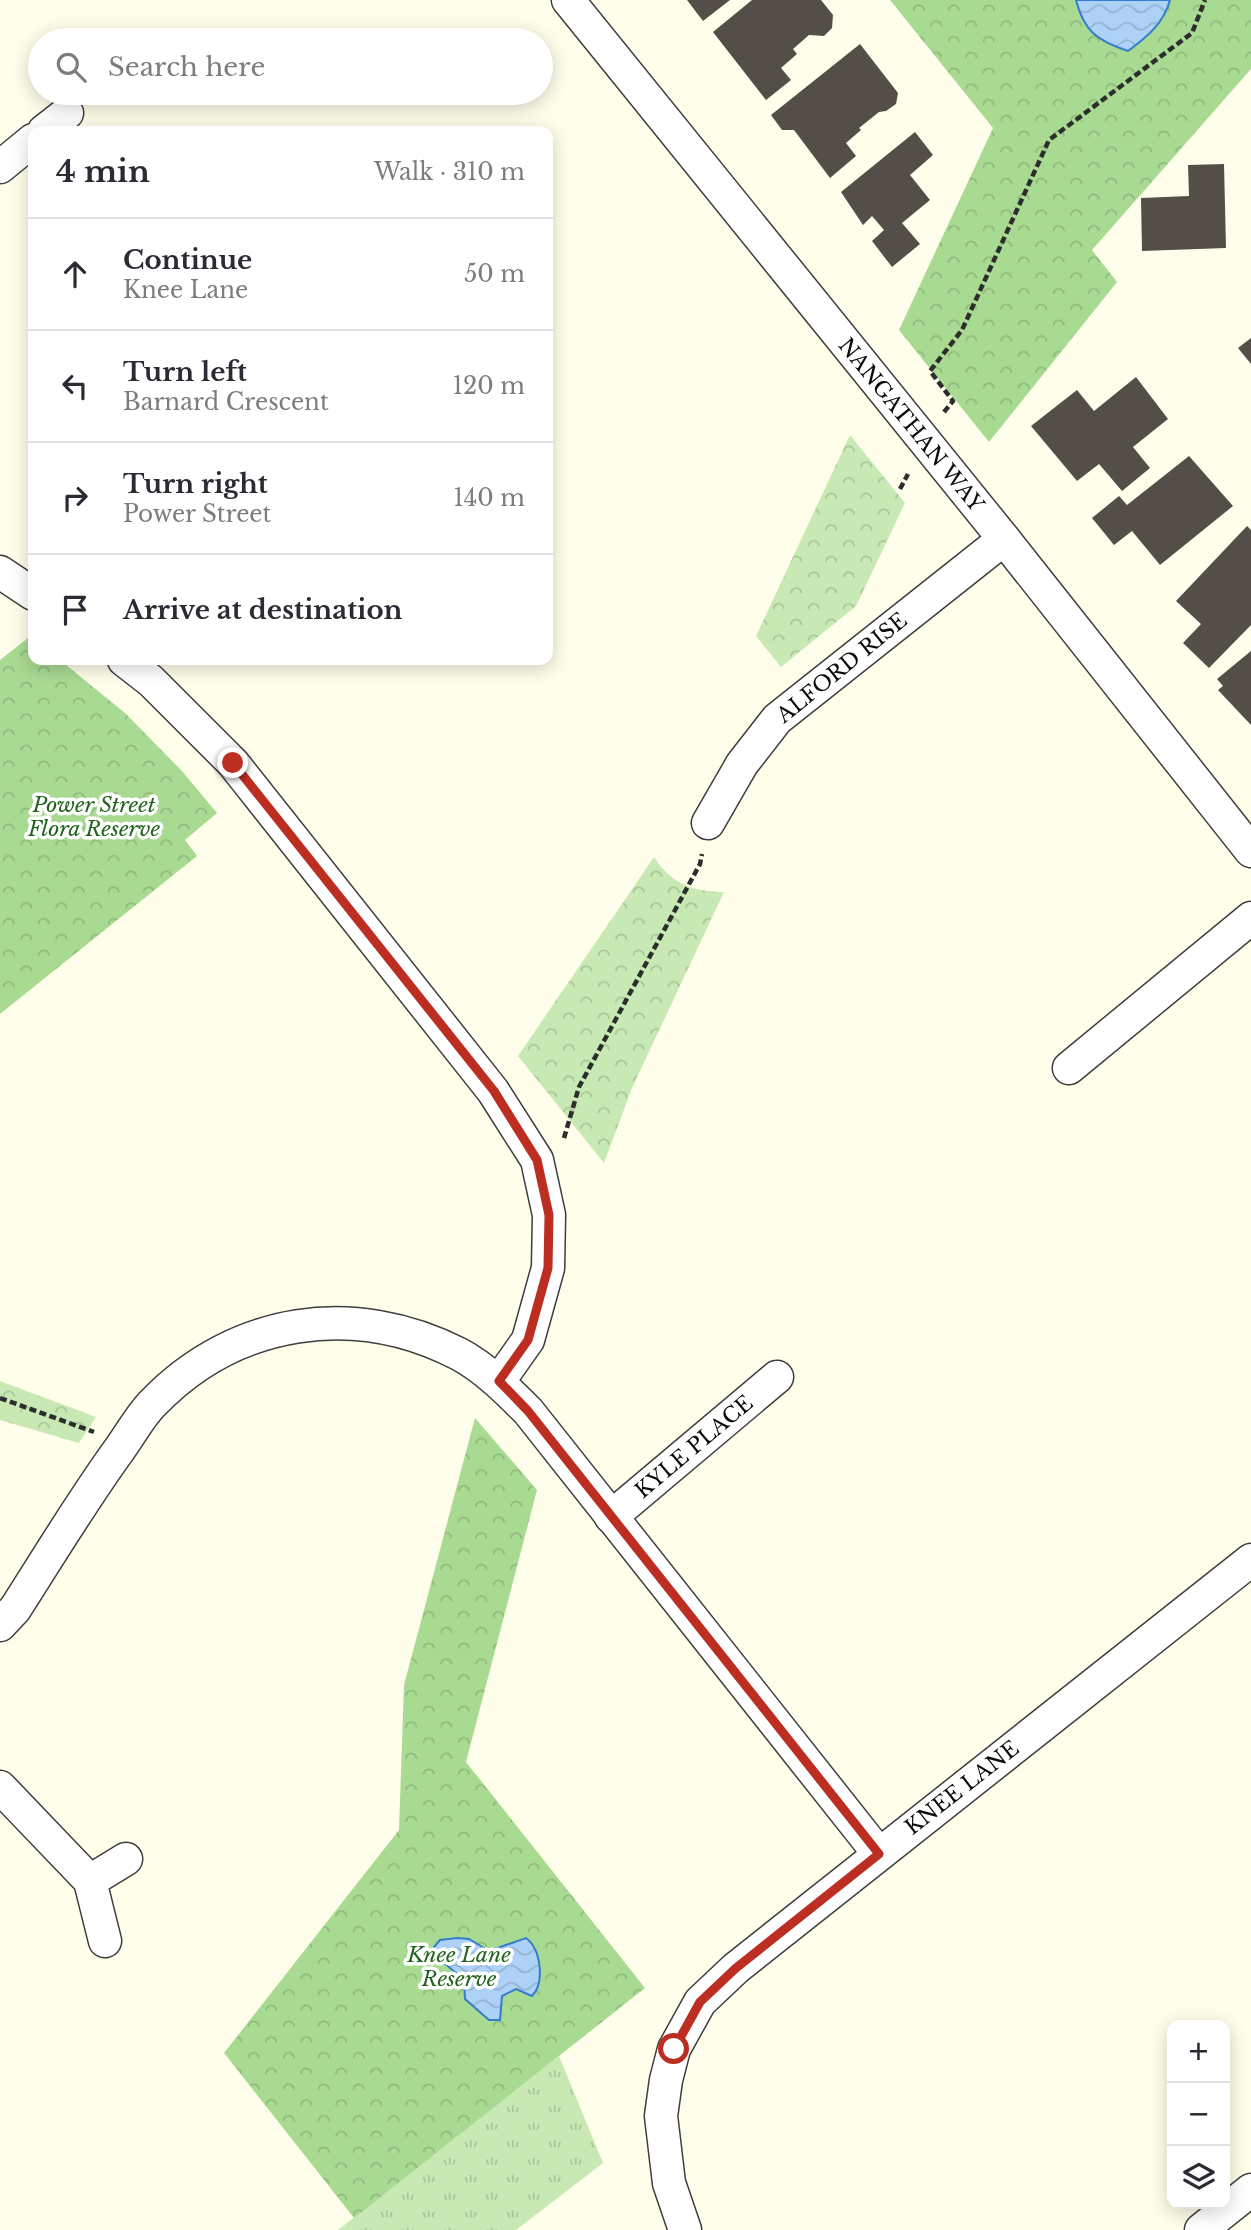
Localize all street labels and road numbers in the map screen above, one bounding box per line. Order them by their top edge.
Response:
street label: NANGATHAN WAY [833,333,990,518]
street label: ALFORD RISE [771,607,912,729]
street label: KYLE PLACE [630,1390,758,1504]
street label: KNEE LANE [900,1735,1024,1841]

